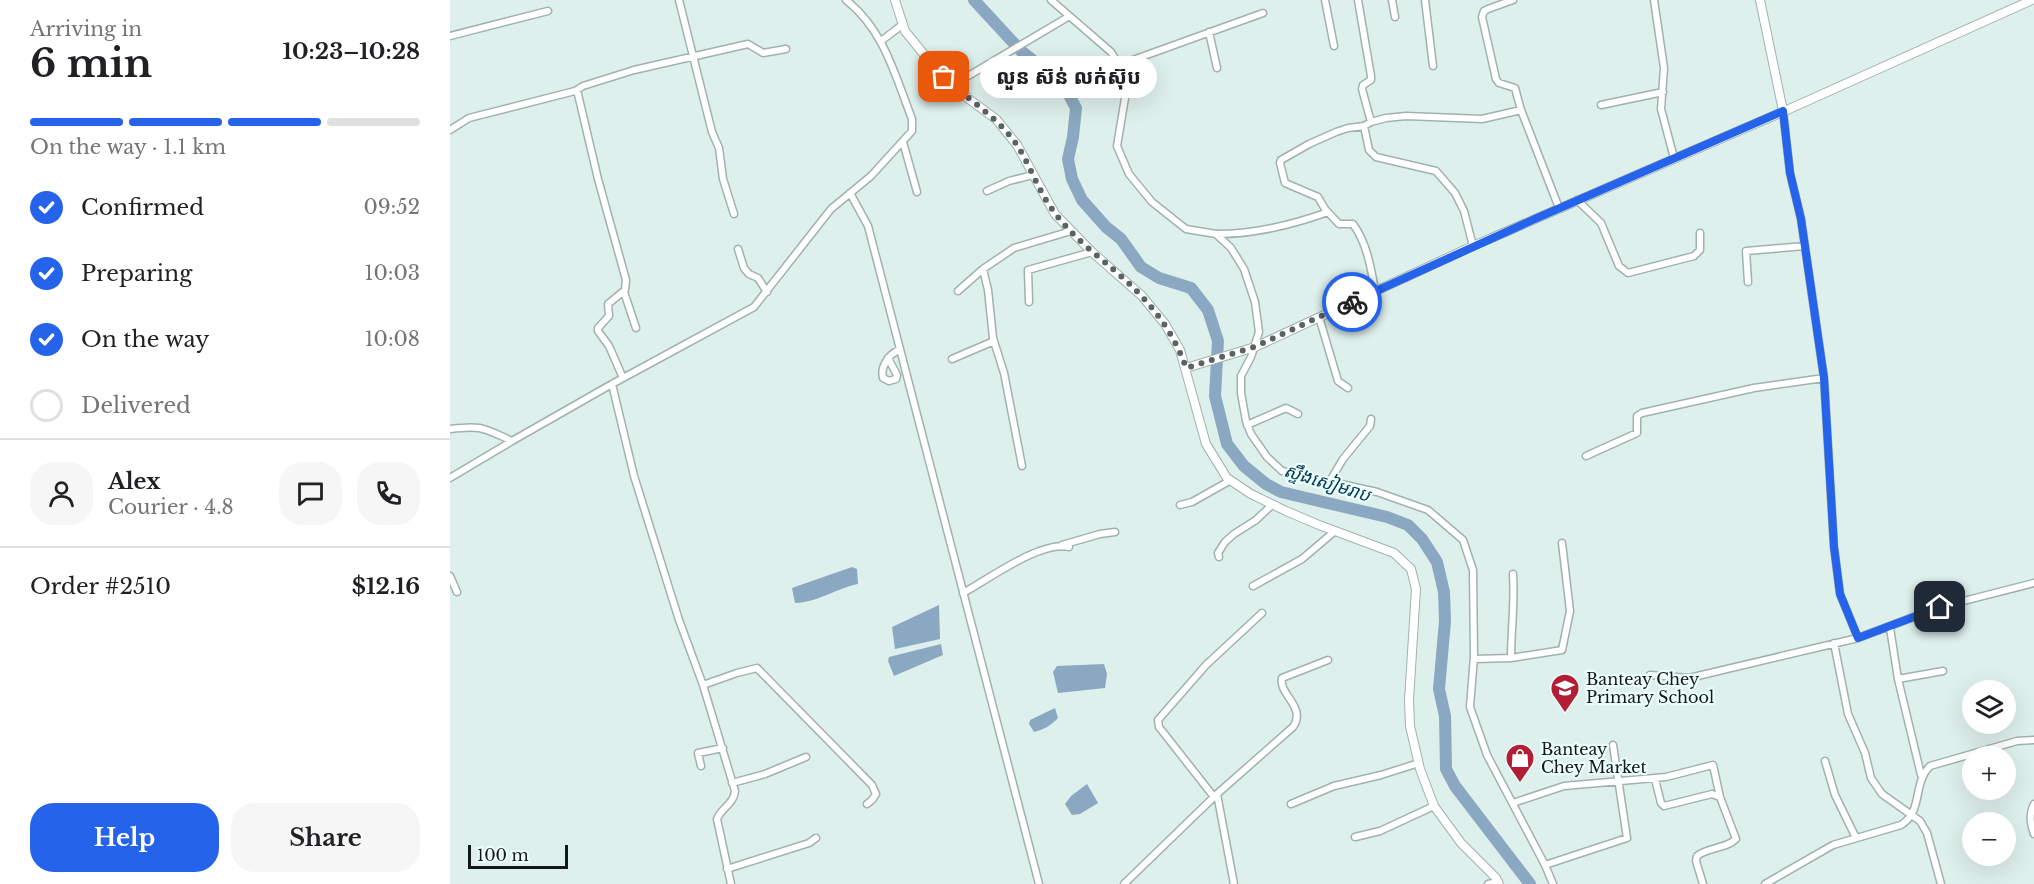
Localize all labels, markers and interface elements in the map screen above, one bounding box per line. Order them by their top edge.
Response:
text: Arriving in [30,17,142,41]
text: 10:23–10:28 [282,38,420,65]
text: 6 min [30,39,152,88]
pin [918,51,969,102]
callout: លួន ស៊ន់ លក់ស៊ុប [980,56,1157,98]
icon: bag [927,60,960,93]
text: លួន ស៊ន់ លក់ស៊ុប [996,65,1141,89]
text: On the way · 1.1 km [30,135,226,159]
icon: check [30,191,63,224]
text: Confirmed [81,194,204,221]
text: 09:52 [363,195,420,219]
icon: check [30,257,63,290]
text: Preparing [81,260,192,287]
text: 10:03 [365,261,420,285]
courier [1322,272,1382,332]
icon: bike [1336,286,1369,319]
icon: check [30,323,63,356]
text: On the way [81,326,209,353]
text: 10:08 [365,327,420,351]
text: Delivered [81,392,191,419]
water label: ស្ទឹងសៀមរាប [1281,458,1375,507]
button: person [30,462,93,525]
button: chat [279,462,342,525]
button: phone [357,462,420,525]
text: Alex [108,468,161,495]
text: Courier · 4.8 [108,495,234,519]
text: Order #2510 [30,573,171,600]
text: $12.16 [352,573,420,600]
pin [1914,581,1965,632]
icon: home [1923,590,1956,623]
place label: Banteay Chey Primary School [1586,669,1714,707]
school or university icon: Banteay Chey Primary School [1549,672,1581,714]
map controls [1962,680,2016,866]
button: layers [1962,680,2016,734]
place label: Banteay Chey Market [1541,739,1647,777]
shop icon: Banteay Chey Market [1504,742,1536,784]
button: + [1962,746,2016,800]
button: Help [30,803,219,872]
button: Share [231,803,420,872]
button: − [1962,812,2016,866]
scale bar [468,842,568,870]
text: 100 m [477,845,529,865]

